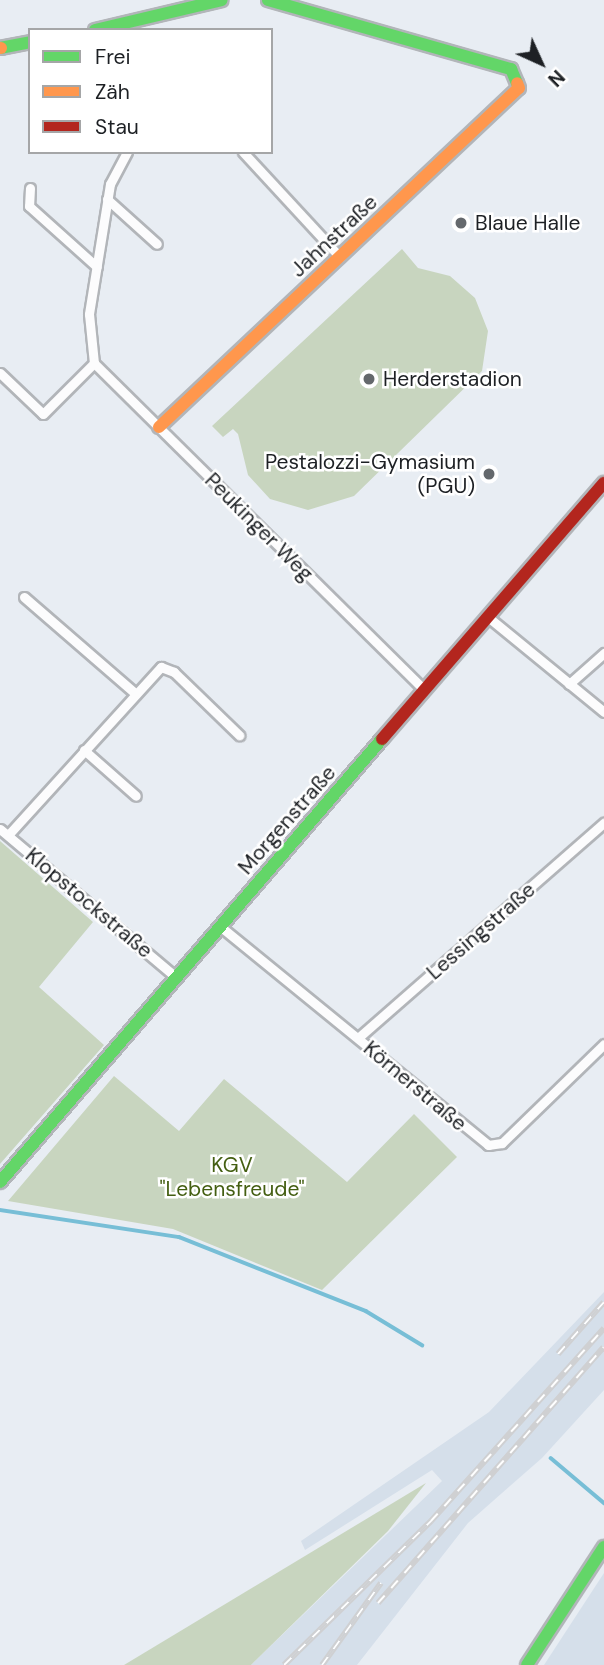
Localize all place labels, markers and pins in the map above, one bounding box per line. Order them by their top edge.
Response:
place label: Blaue Halle [475,210,580,236]
marker: Blaue Halle [453,215,469,231]
place label: Herderstadion [383,366,522,392]
marker: Herderstadion [361,371,377,387]
place label: Pestalozzi-Gymasium (PGU) [265,449,475,499]
marker: Pestalozzi-Gymasium (PGU) [481,466,497,482]

